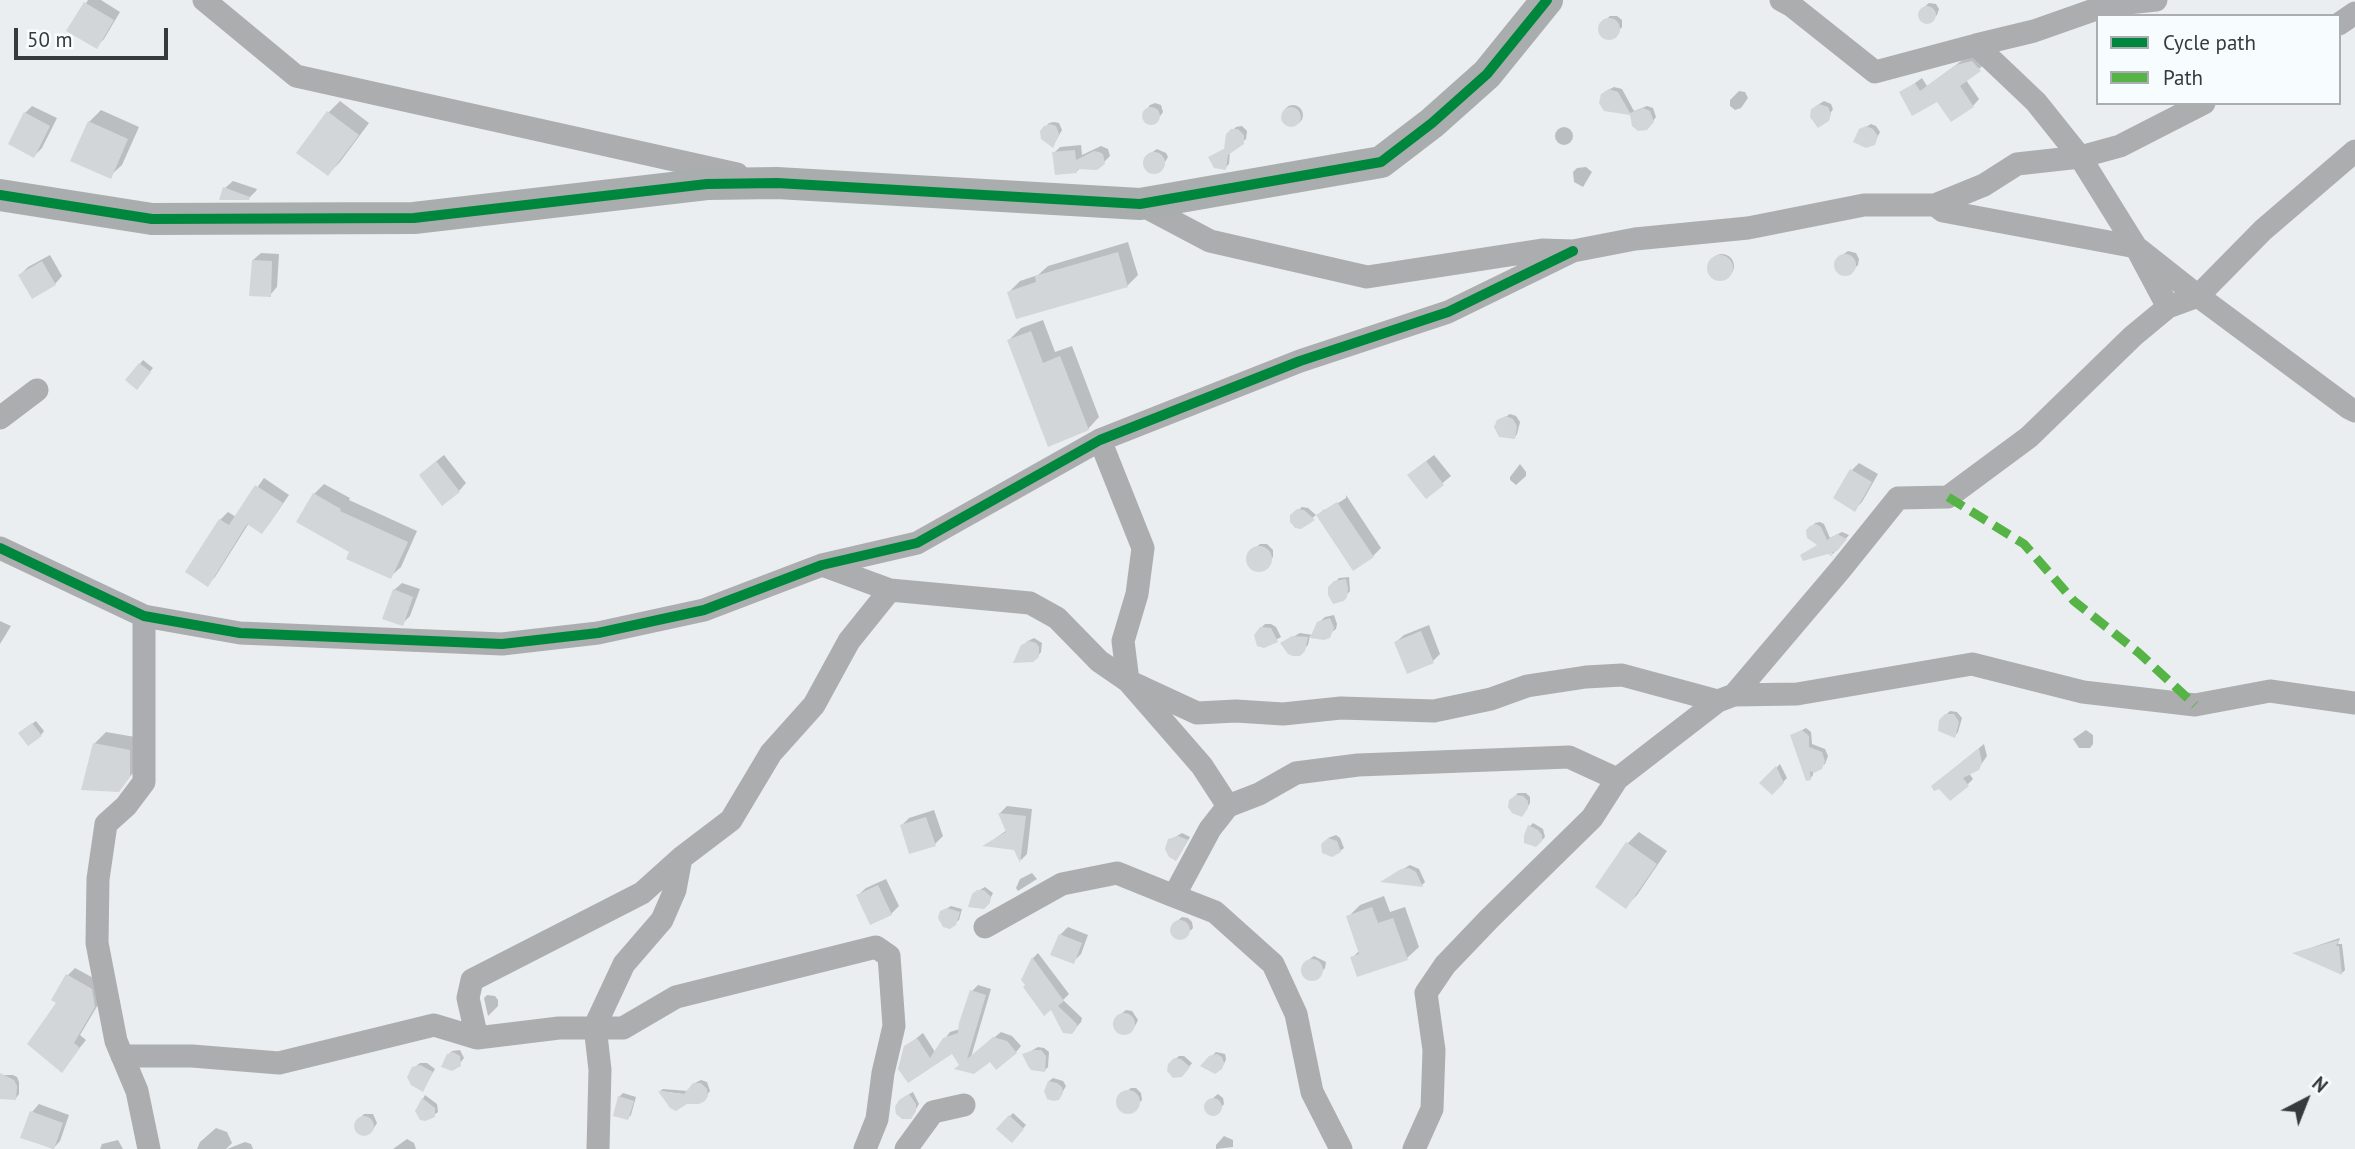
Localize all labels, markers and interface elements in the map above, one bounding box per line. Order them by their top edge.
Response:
scale bar [18,14,172,58]
legend [2096,14,2341,105]
text: 50 m [27,26,73,53]
text: Cycle path [2163,29,2256,56]
text: Path [2163,64,2203,91]
north arrow [2271,1065,2341,1135]
text: N [2307,1071,2333,1097]

